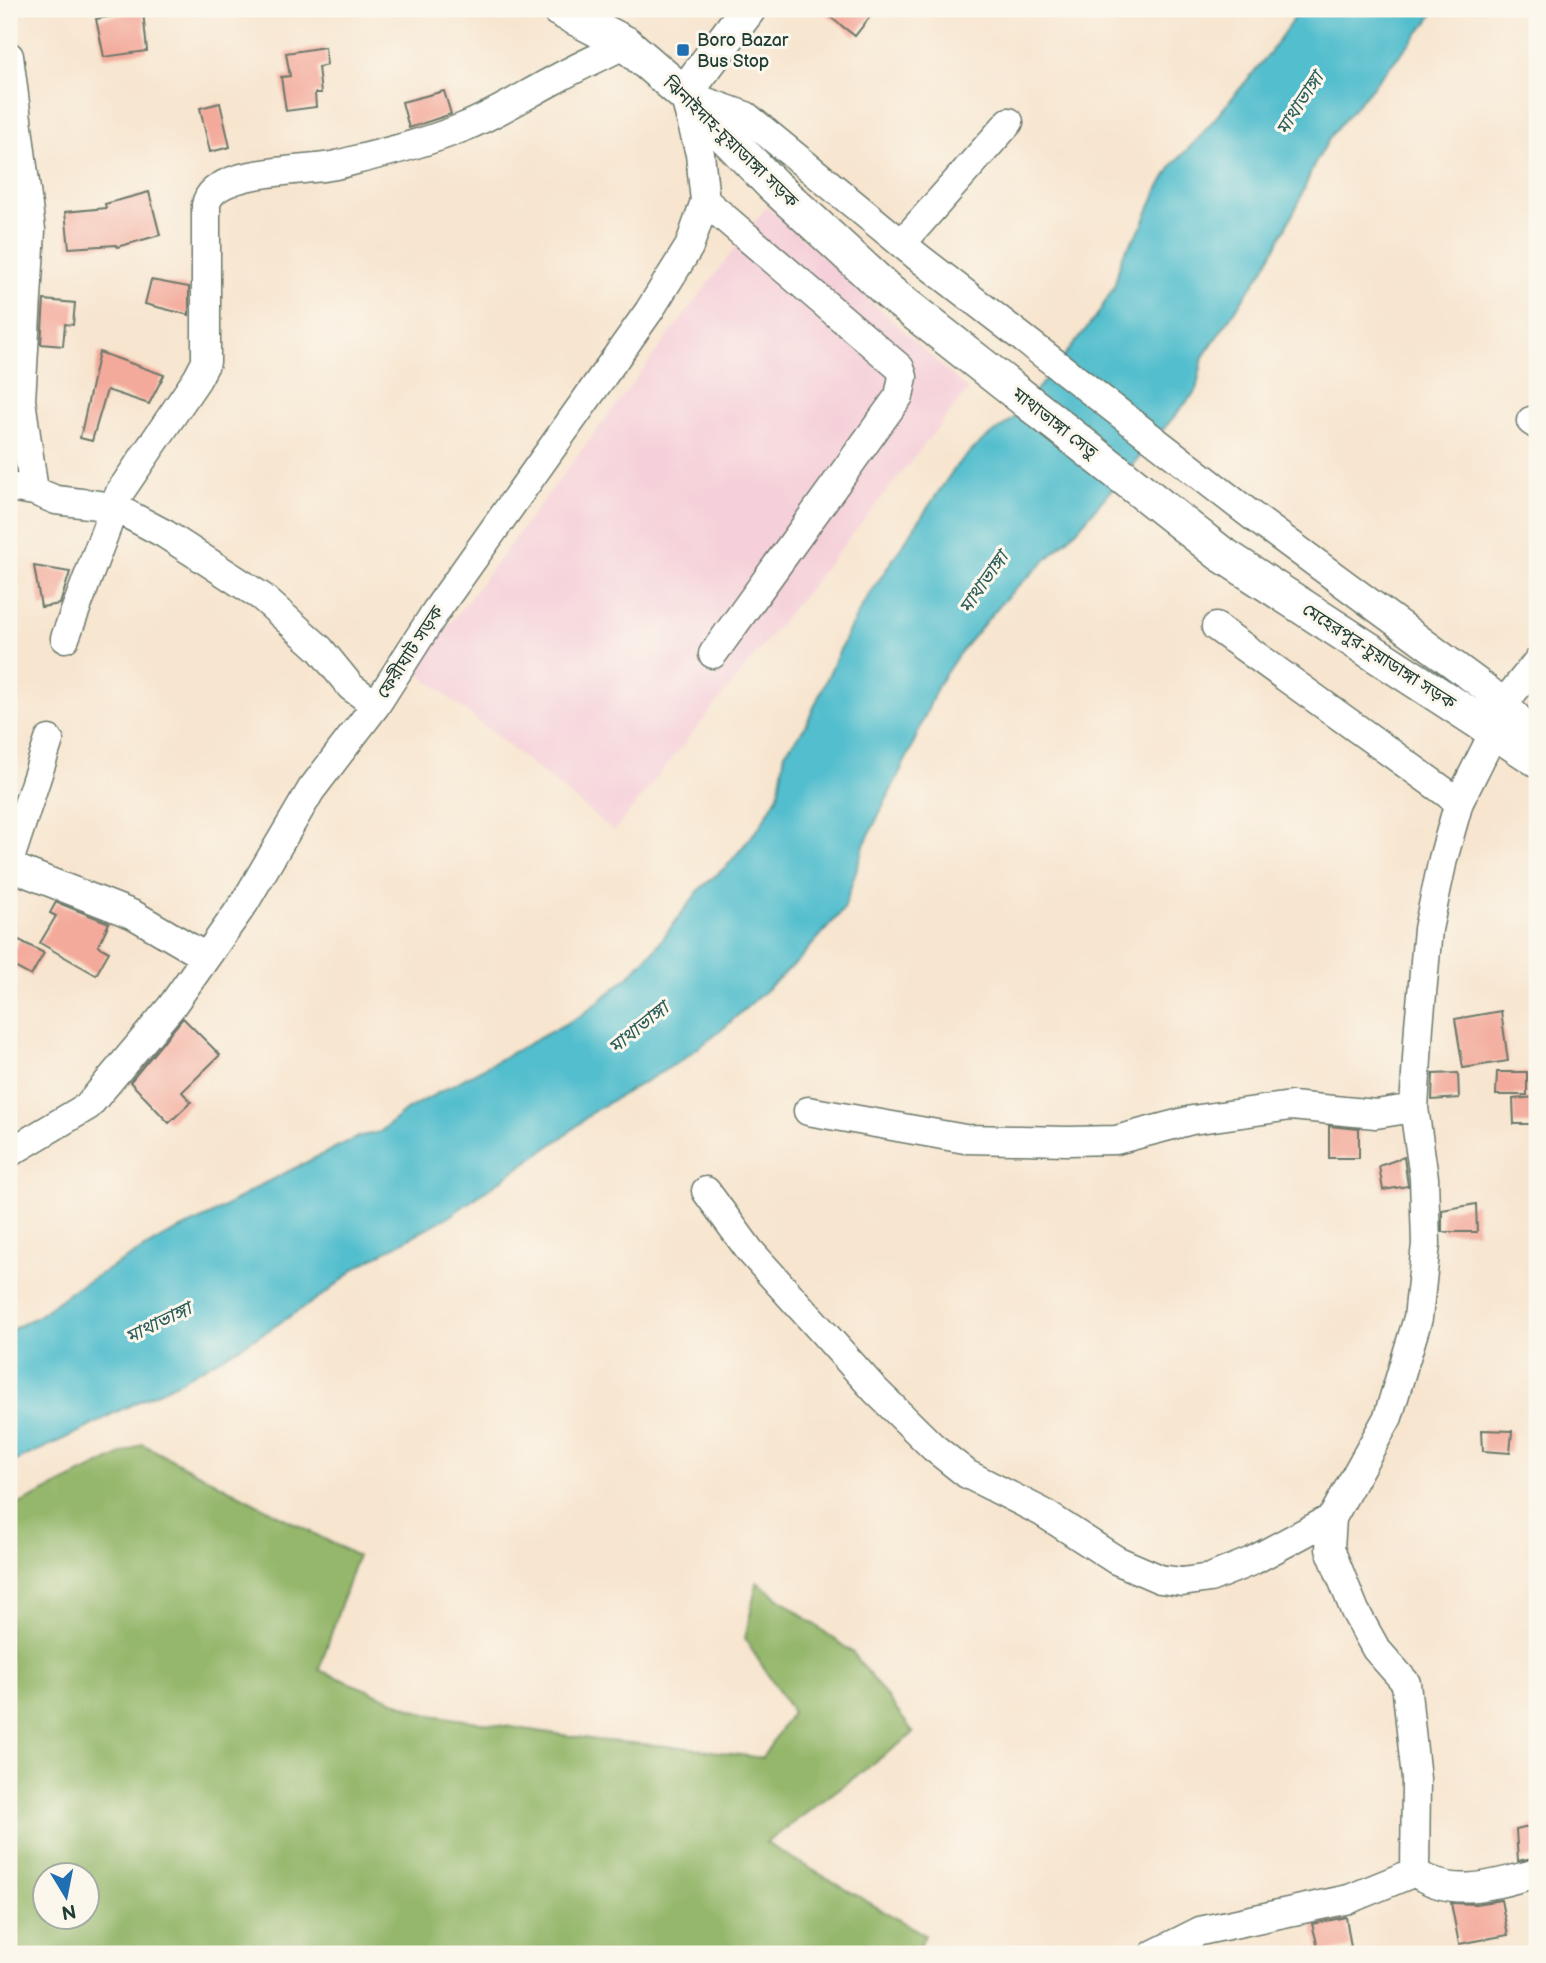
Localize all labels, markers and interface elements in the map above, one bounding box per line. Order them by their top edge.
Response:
place label: Boro Bazar Bus Stop [697,30,789,72]
marker: Boro Bazar Bus Stop [675,42,691,58]
water label: মাথাভাঙ্গা [1271,65,1331,140]
street label: ঝিনাইদাহ-চুয়াডাঙ্গা সড়ক [658,72,803,213]
street label: মাথাভাঙ্গা সেতু [1007,383,1102,463]
water label: মাথাভাঙ্গা [955,544,1016,618]
street label: মেহেরপুর-চুয়াডাঙ্গা সড়ক [1298,599,1460,714]
street label: ফেরীঘাট সড়ক [373,602,448,703]
water label: মাথাভাঙ্গা [604,995,677,1059]
water label: মাথাভাঙ্গা [122,1296,199,1349]
north arrow [32,1862,102,1932]
text: N [60,1899,78,1924]

